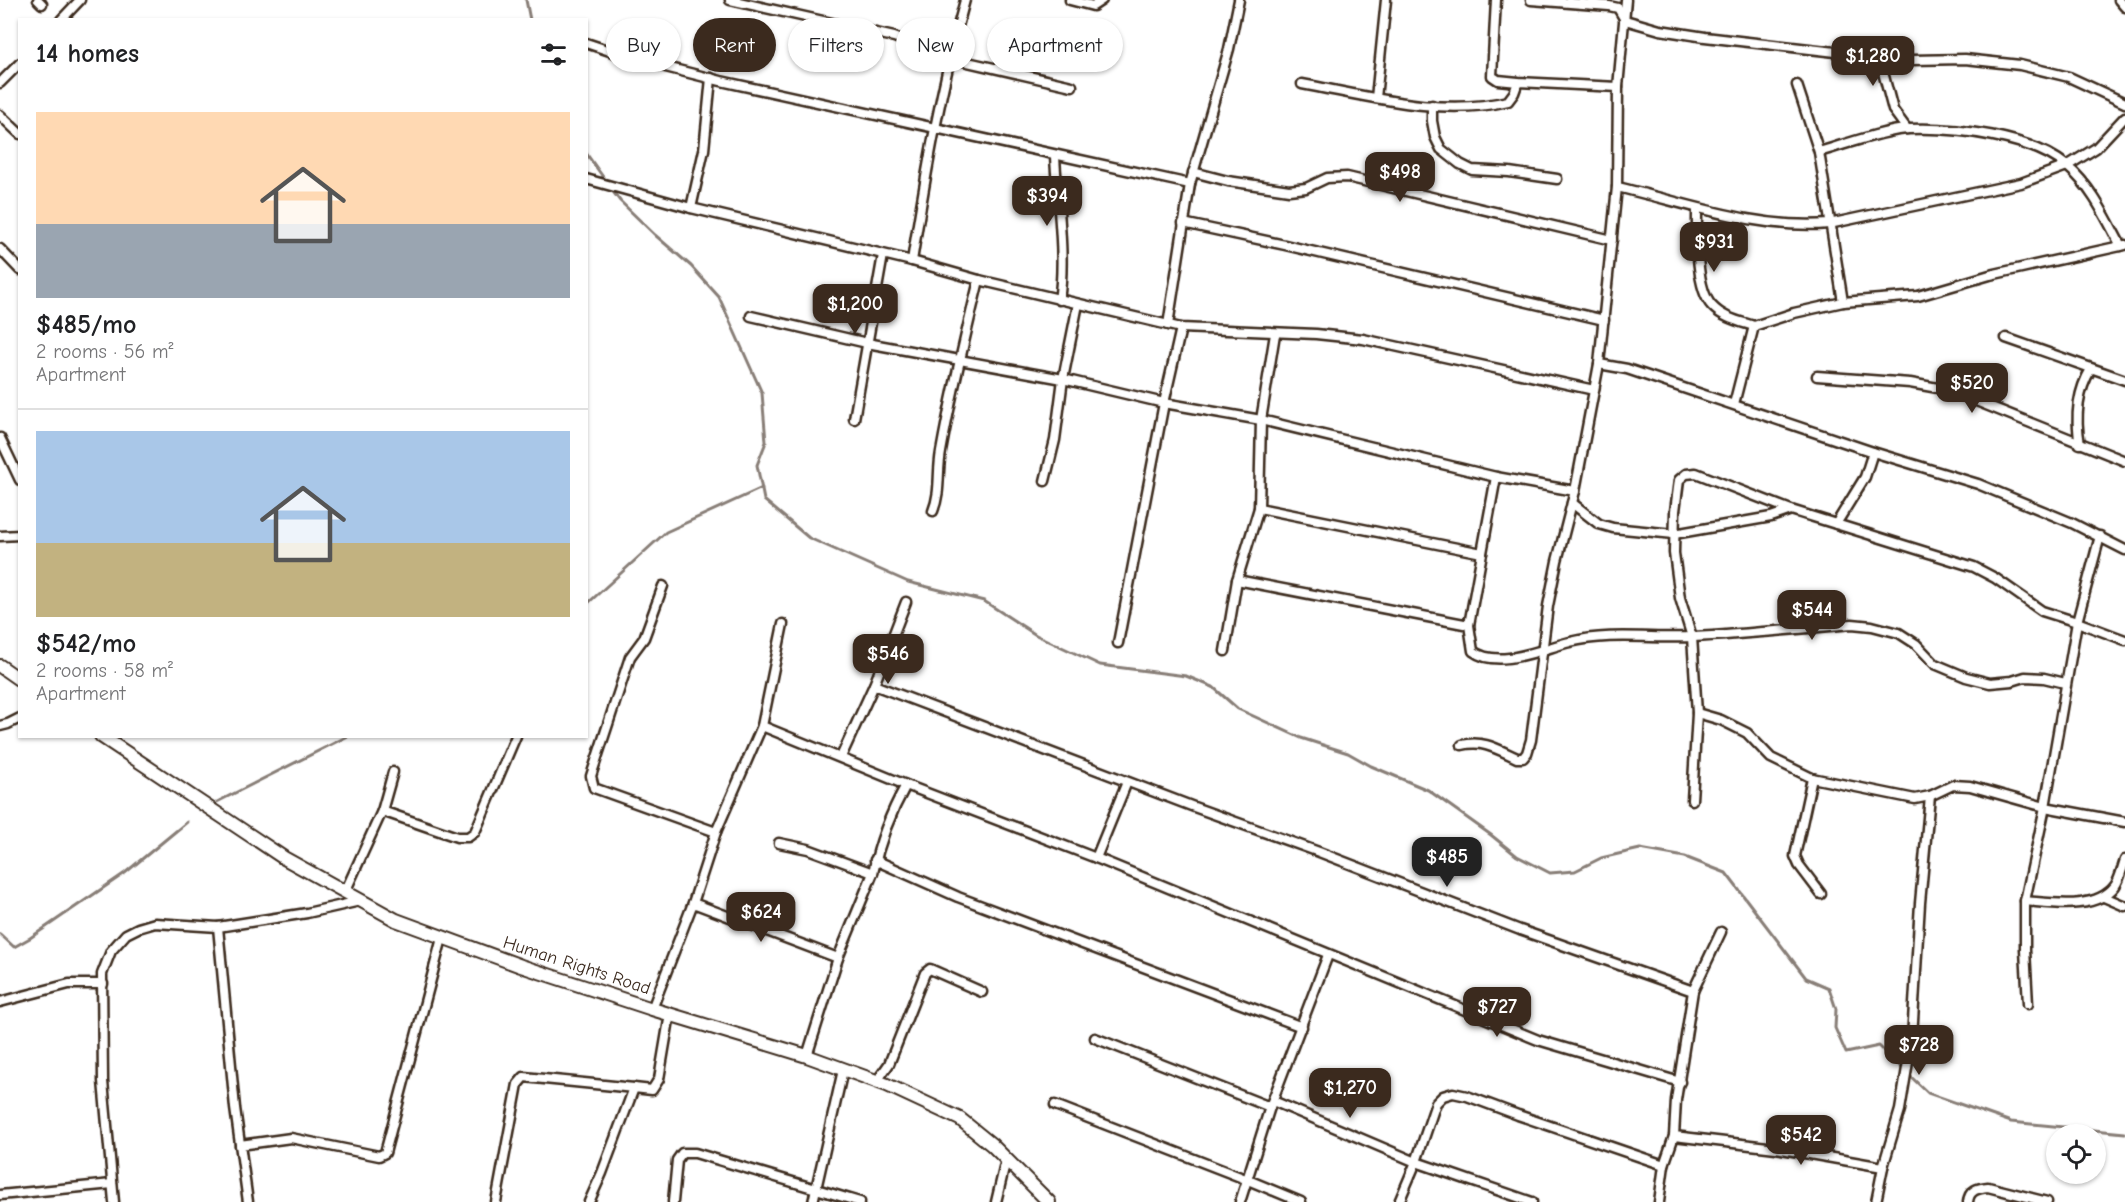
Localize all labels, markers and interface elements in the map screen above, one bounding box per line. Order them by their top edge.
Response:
chip: Buy [606,18,681,72]
chip: Rent [693,18,776,72]
chip: Filters [788,18,884,72]
chip: New [896,18,975,72]
chip: Apartment [987,18,1123,72]
pin: $1,280 [1824,36,1922,87]
icon: filters [537,38,570,71]
text: 14 homes [36,39,139,69]
text: $1,280 [1845,44,1901,67]
icon: home [249,151,357,259]
pin: $498 [1364,152,1436,203]
text: $498 [1379,160,1421,183]
pin: $394 [1011,176,1083,227]
text: $394 [1026,184,1068,207]
pin: $931 [1678,222,1750,273]
text: $931 [1694,230,1734,253]
pin: $1,200 [806,284,904,335]
text: $1,200 [827,292,883,315]
text: $485/mo [36,310,137,340]
text: 2 rooms · 56 m² [36,340,174,363]
text: Apartment [36,363,126,386]
pin: $520 [1936,363,2008,414]
text: $520 [1950,371,1994,394]
icon: home [249,470,357,578]
pin: $544 [1776,590,1848,641]
text: $544 [1791,598,1833,621]
text: $542/mo [36,629,136,659]
pin: $546 [852,634,924,685]
text: $546 [867,642,909,665]
text: 2 rooms · 58 m² [36,659,173,682]
text: Apartment [36,682,126,705]
pin: $485 [1411,837,1483,888]
text: $485 [1426,845,1468,868]
pin: $624 [725,892,797,943]
text: $624 [740,900,782,923]
street label: Human Rights Road [500,932,653,999]
pin: $727 [1461,987,1533,1038]
text: $727 [1477,995,1517,1018]
pin: $728 [1883,1025,1955,1076]
text: $728 [1898,1033,1940,1056]
pin: $1,270 [1301,1068,1399,1119]
text: $1,270 [1323,1076,1377,1099]
pin: $542 [1765,1115,1837,1166]
text: $542 [1780,1123,1822,1146]
map controls [2046,1124,2106,1184]
button: locate [2046,1124,2106,1184]

